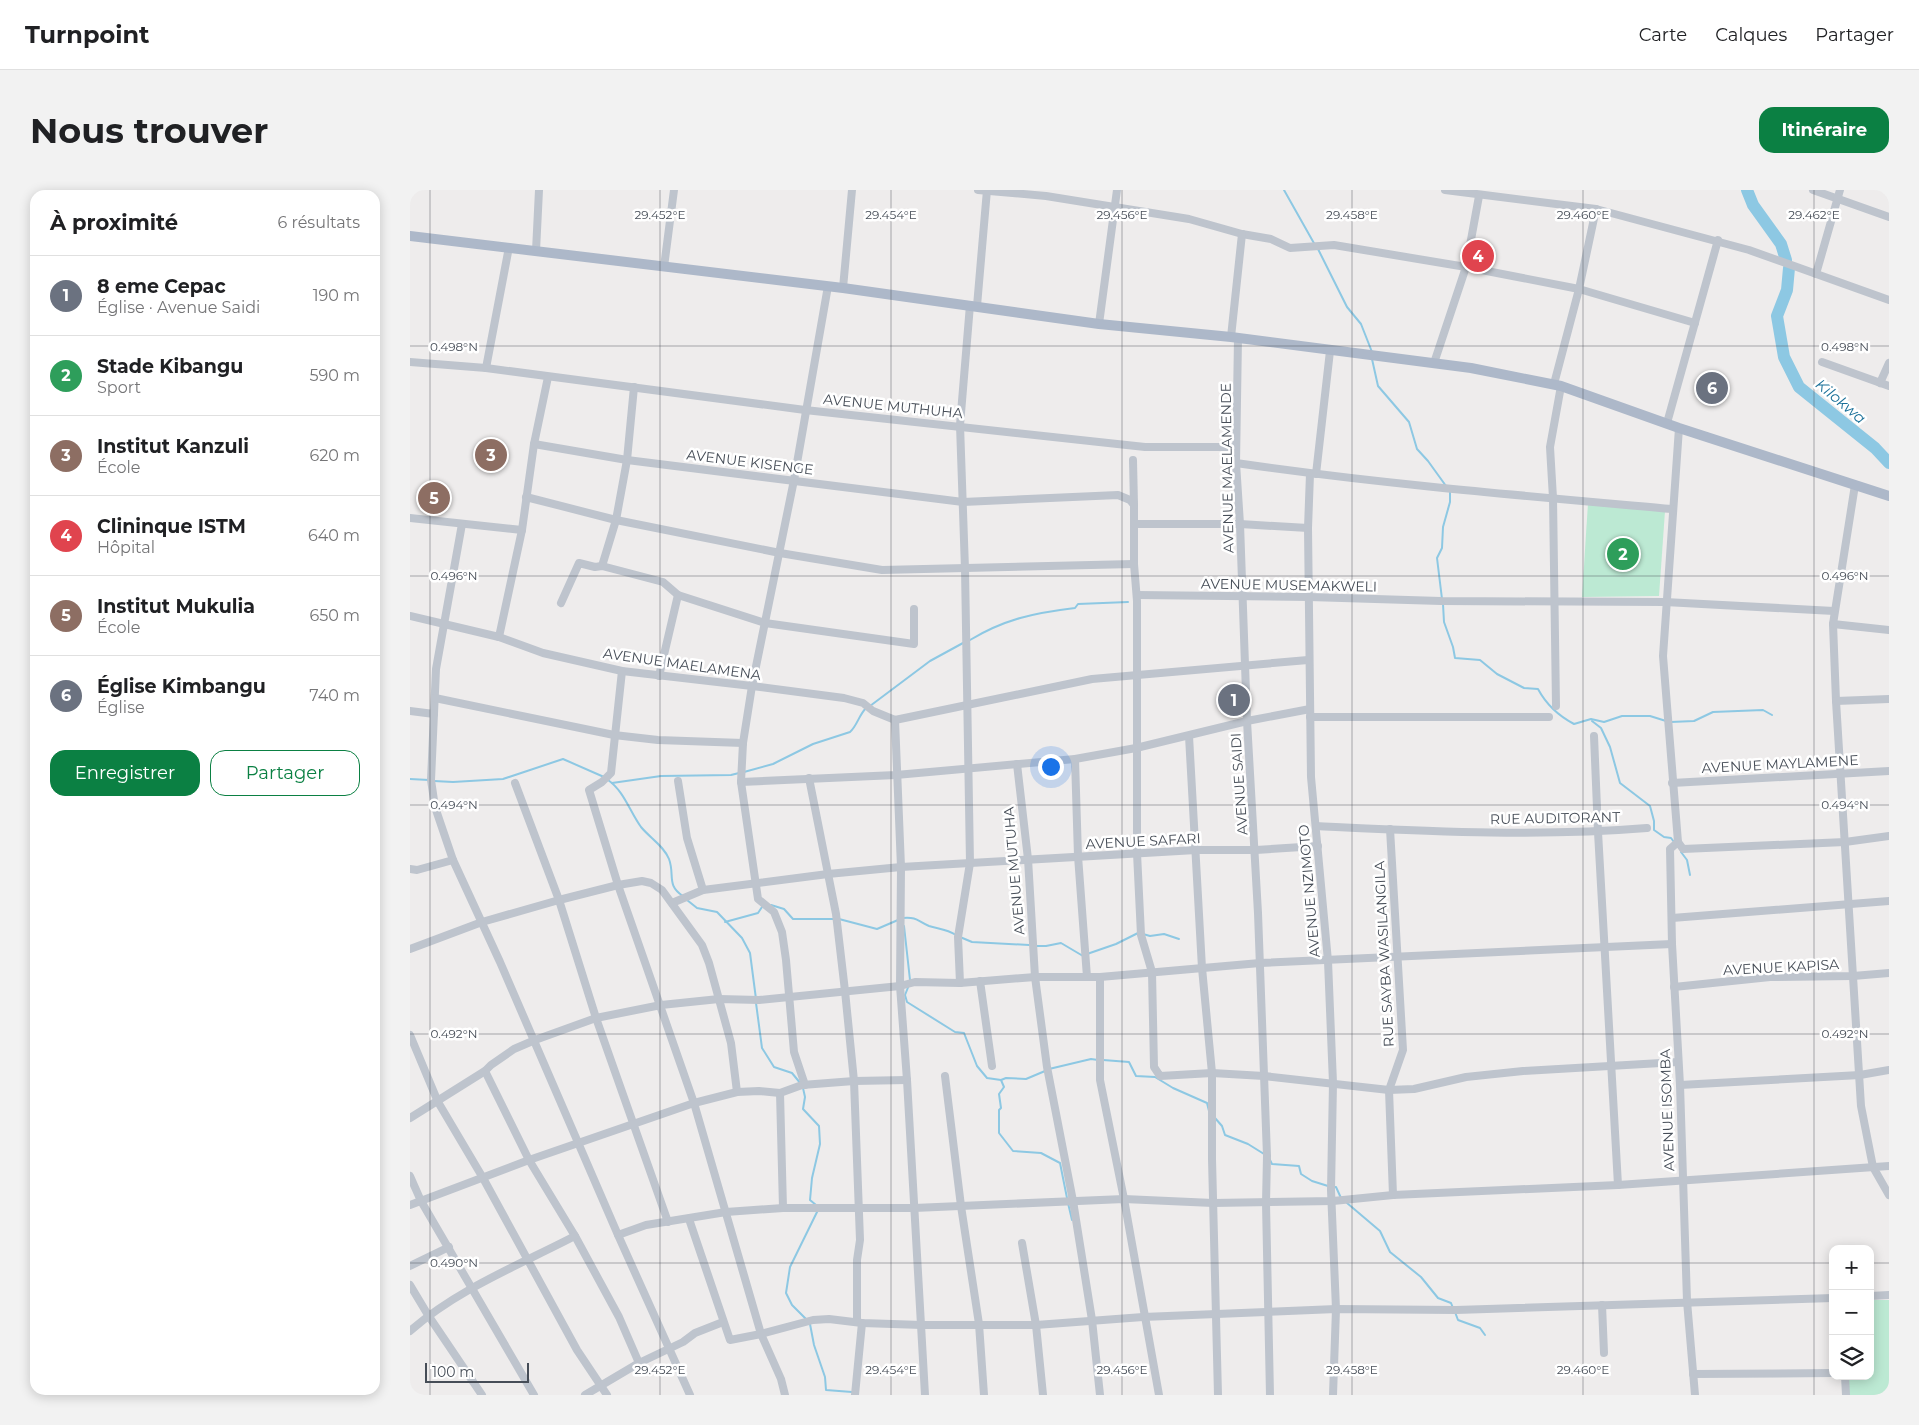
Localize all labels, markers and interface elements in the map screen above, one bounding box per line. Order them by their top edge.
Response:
text: Turnpoint [25,20,149,49]
text: Carte [1639,24,1687,46]
text: Calques [1715,24,1787,46]
text: Partager [1815,24,1894,46]
button: Itinéraire [1759,107,1889,153]
text: Nous trouver [30,109,268,152]
text: 29.452°E [635,207,685,222]
text: 29.454°E [865,207,917,222]
text: 29.456°E [1096,207,1148,222]
text: 29.458°E [1326,207,1378,222]
text: 29.460°E [1557,207,1609,222]
text: 29.462°E [1788,207,1840,222]
text: À proximité [50,210,178,235]
text: 6 résultats [278,213,360,232]
pin: 4 [1462,237,1494,275]
text: 8 eme Cepac [97,275,226,298]
text: 1 [63,286,69,305]
text: 190 m [313,286,360,305]
text: Église · Avenue Saidi [97,298,260,317]
text: 0.498°N [430,339,478,354]
text: 0.498°N [1821,339,1869,354]
text: Stade Kibangu [97,355,243,378]
text: 2 [61,366,71,385]
text: 590 m [309,366,360,385]
pin: 6 [1696,369,1728,407]
water label: Kilokwa [1812,375,1870,427]
text: Sport [97,378,141,397]
street label: AVENUE MAELAMENDE [1217,383,1237,553]
street label: AVENUE MUTHUHA [822,390,965,422]
text: Institut Kanzuli [97,435,249,458]
pin: 3 [475,436,507,474]
street label: AVENUE KISENGE [686,445,814,479]
text: 3 [61,446,71,465]
text: 620 m [309,446,360,465]
text: École [97,458,140,477]
pin: 5 [418,479,450,517]
text: Clininque ISTM [97,515,246,538]
text: 4 [60,526,72,545]
text: 640 m [308,526,360,545]
pin: 2 [1607,535,1639,573]
text: Hôpital [97,538,155,557]
text: 0.496°N [430,568,478,583]
text: 0.496°N [1821,568,1869,583]
street label: AVENUE MUSEMAKWELI [1201,574,1377,596]
text: Institut Mukulia [97,595,255,618]
text: 5 [61,606,71,625]
text: 650 m [309,606,360,625]
text: École [97,618,140,637]
street label: AVENUE MAELAMENA [602,644,763,684]
text: Église Kimbangu [97,675,266,698]
pin: 1 [1218,681,1250,719]
text: 6 [61,686,71,705]
text: 740 m [309,686,360,705]
text: Église [97,698,145,717]
street label: AVENUE SAIDI [1226,732,1252,836]
button: Enregistrer [50,750,200,796]
button: Partager [210,750,360,796]
street label: AVENUE MAYLAMENE [1701,751,1859,777]
your location [1038,754,1064,780]
text: 0.494°N [430,797,478,812]
text: 0.494°N [1821,797,1869,812]
street label: AVENUE MUTUHA [999,805,1029,936]
street label: RUE AUDITORANT [1490,808,1620,828]
street label: AVENUE NZIMOTO [1294,824,1324,958]
street label: AVENUE SAFARI [1085,829,1201,853]
street label: RUE SAYBA WASILANGILA [1370,860,1398,1047]
street label: AVENUE KAPISA [1722,955,1841,979]
text: 0.492°N [431,1026,477,1041]
text: 0.492°N [1822,1026,1868,1041]
street label: AVENUE ISOMBA [1656,1048,1678,1172]
map controls [1829,1245,1874,1380]
button: + [1829,1245,1874,1290]
text: 0.490°N [430,1255,478,1270]
button: − [1829,1290,1874,1335]
button: layers [1829,1335,1874,1380]
scale bar [425,1360,529,1383]
text: 29.452°E [635,1362,685,1377]
text: 29.454°E [865,1362,917,1377]
text: 29.456°E [1096,1362,1148,1377]
text: 29.458°E [1326,1362,1378,1377]
text: 29.460°E [1557,1362,1609,1377]
text: 100 m [432,1363,474,1381]

